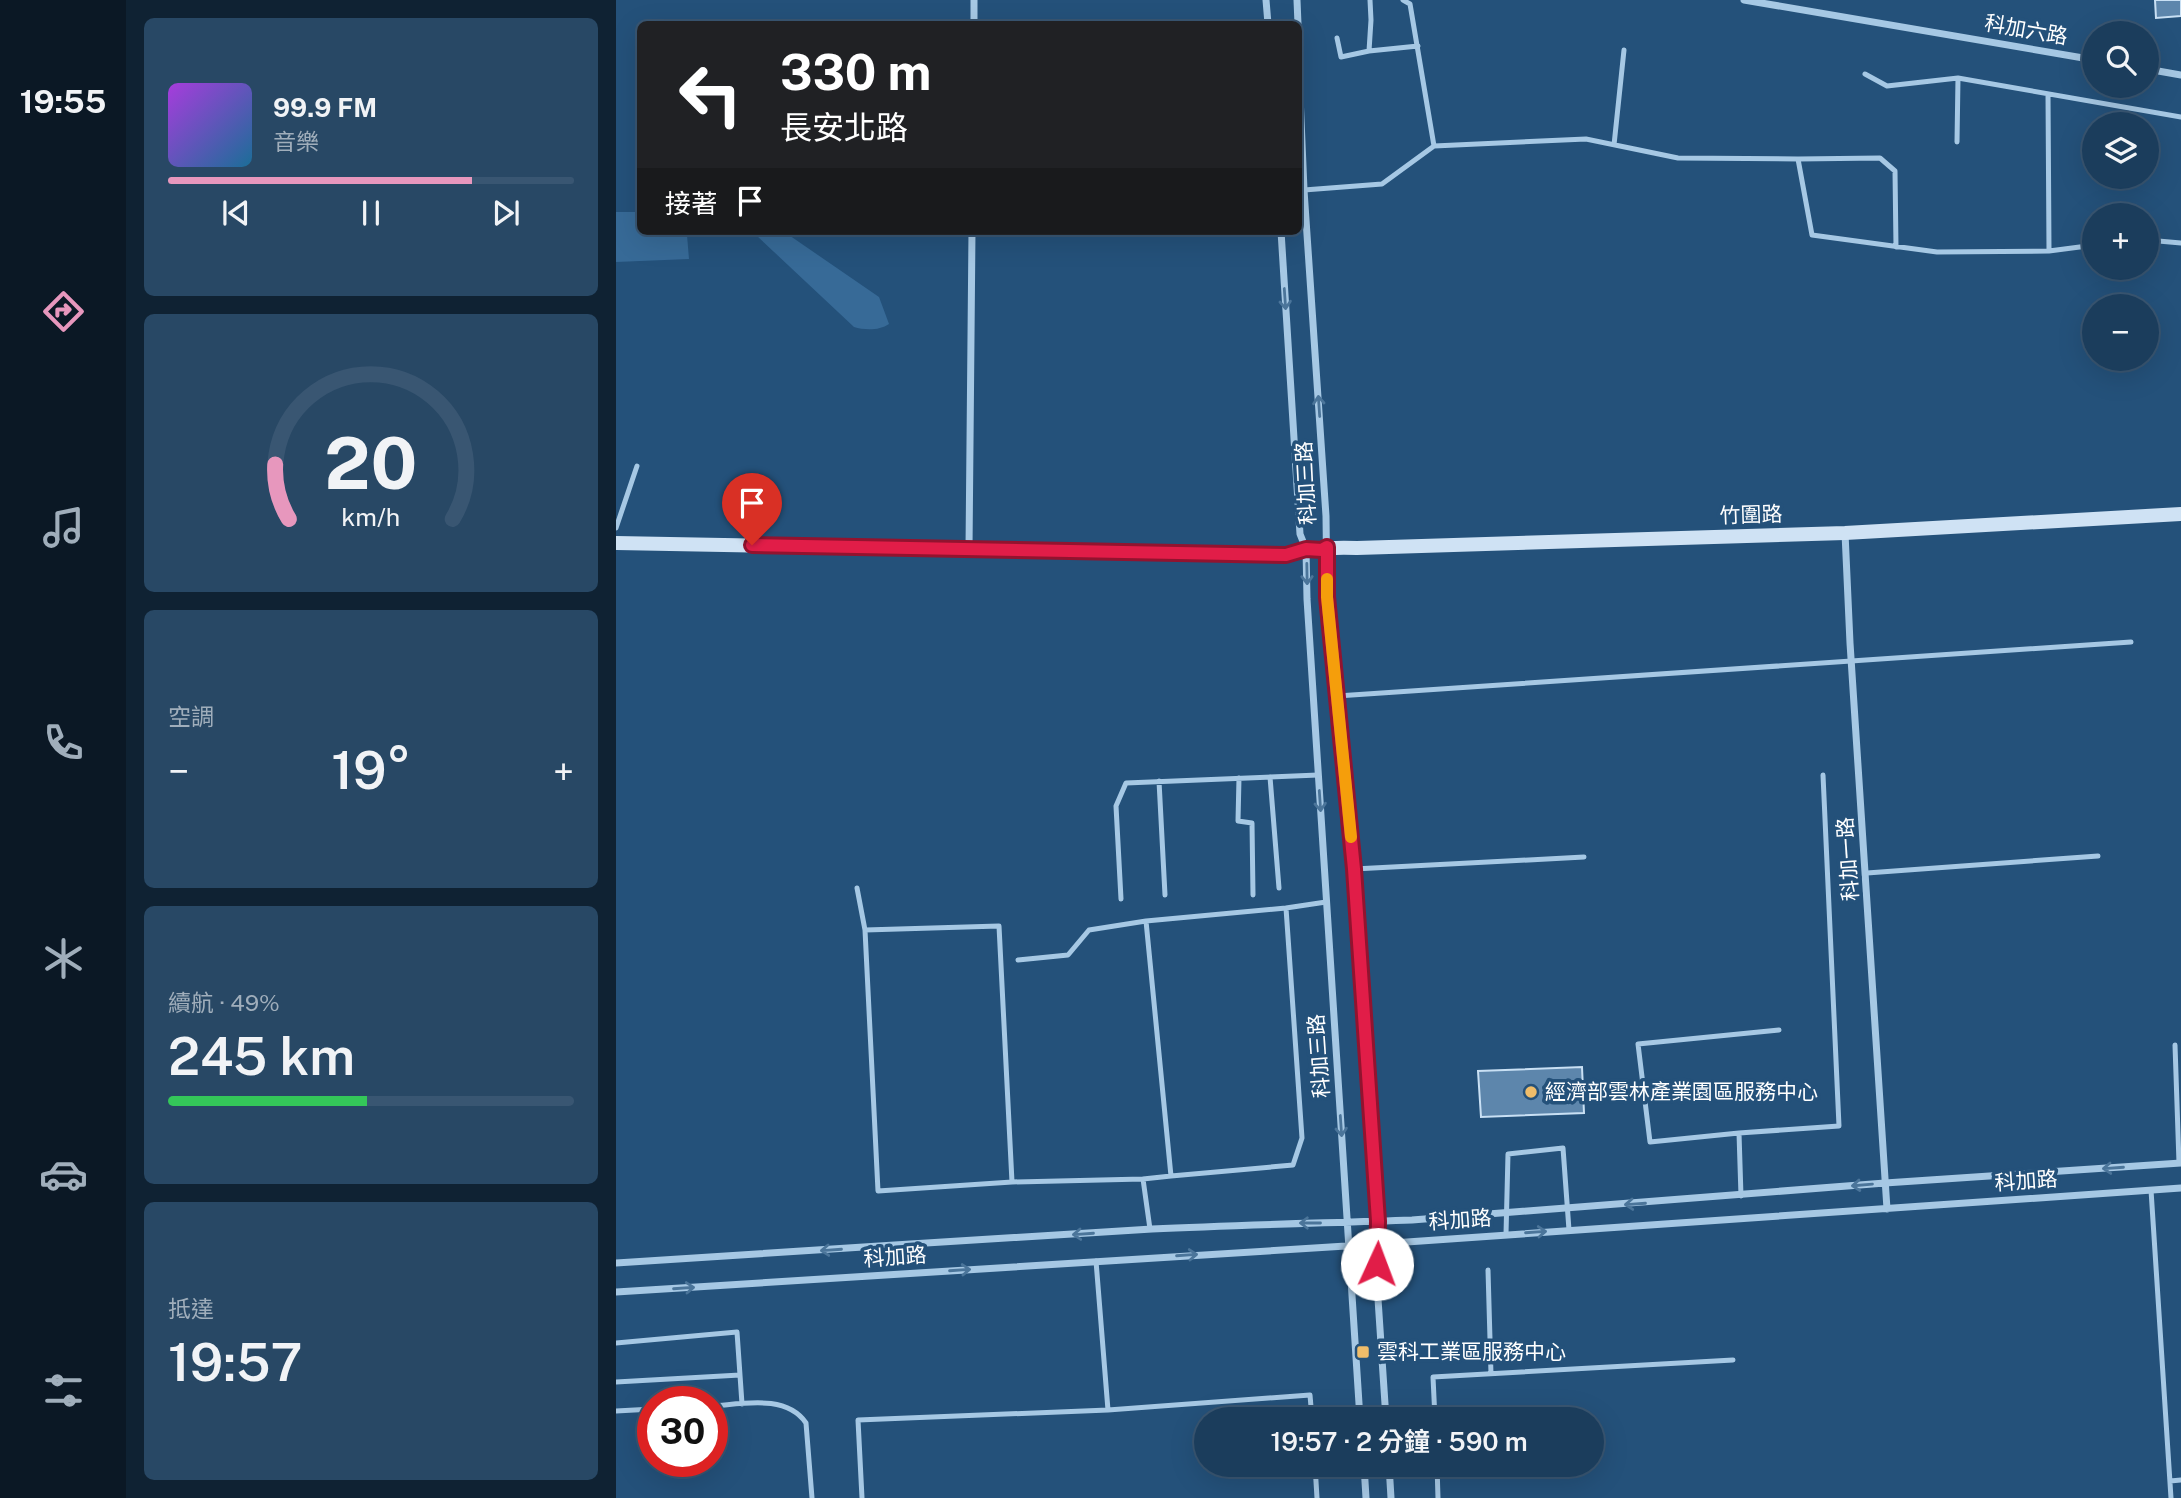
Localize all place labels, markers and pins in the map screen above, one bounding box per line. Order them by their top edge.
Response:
pin [722,473,782,545]
place label: 經濟部雲林產業園區服務中心 [1545,1079,1818,1104]
marker: 經濟部雲林產業園區服務中心 [1523,1084,1539,1100]
place label: 雲科工業區服務中心 [1377,1339,1566,1364]
marker: 雲科工業區服務中心 [1355,1344,1371,1360]

